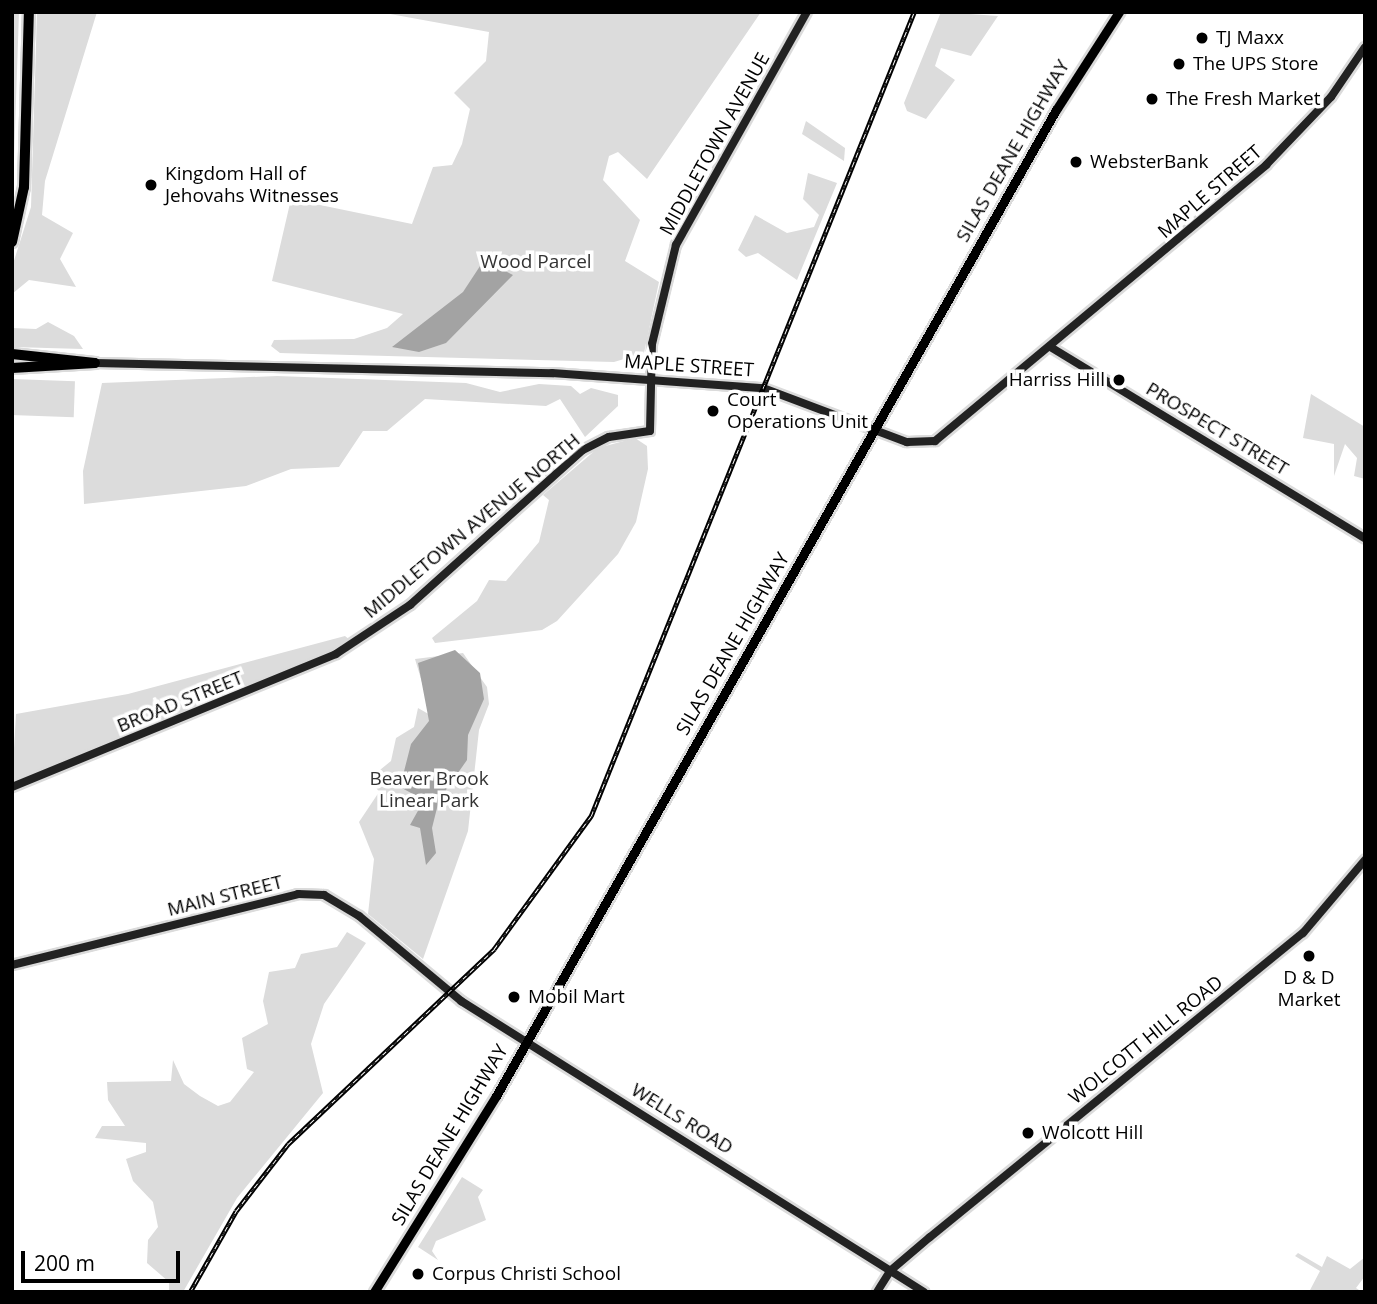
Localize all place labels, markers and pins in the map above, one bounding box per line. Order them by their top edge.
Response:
place label: TJ Maxx [1216,27,1284,49]
marker: TJ Maxx [1194,30,1210,46]
place label: The UPS Store [1193,53,1318,75]
marker: The UPS Store [1171,56,1187,72]
place label: The Fresh Market [1166,88,1320,110]
marker: The Fresh Market [1144,91,1160,107]
place label: WebsterBank [1090,151,1209,173]
marker: WebsterBank [1068,154,1084,170]
place label: Kingdom Hall of Jehovahs Witnesses [165,163,339,207]
marker: Kingdom Hall of Jehovahs Witnesses [143,177,159,193]
place label: Harriss Hill [1009,369,1105,391]
marker: Harriss Hill [1111,372,1127,388]
place label: Court Operations Unit [727,389,868,433]
marker: Court Operations Unit [705,403,721,419]
marker: D & D Market [1301,948,1317,964]
place label: D & D Market [1278,967,1340,1011]
place label: Mobil Mart [528,986,625,1008]
marker: Mobil Mart [506,989,522,1005]
place label: Wolcott Hill [1042,1122,1143,1144]
marker: Wolcott Hill [1020,1125,1036,1141]
place label: Corpus Christi School [432,1263,621,1285]
marker: Corpus Christi School [410,1266,426,1282]

